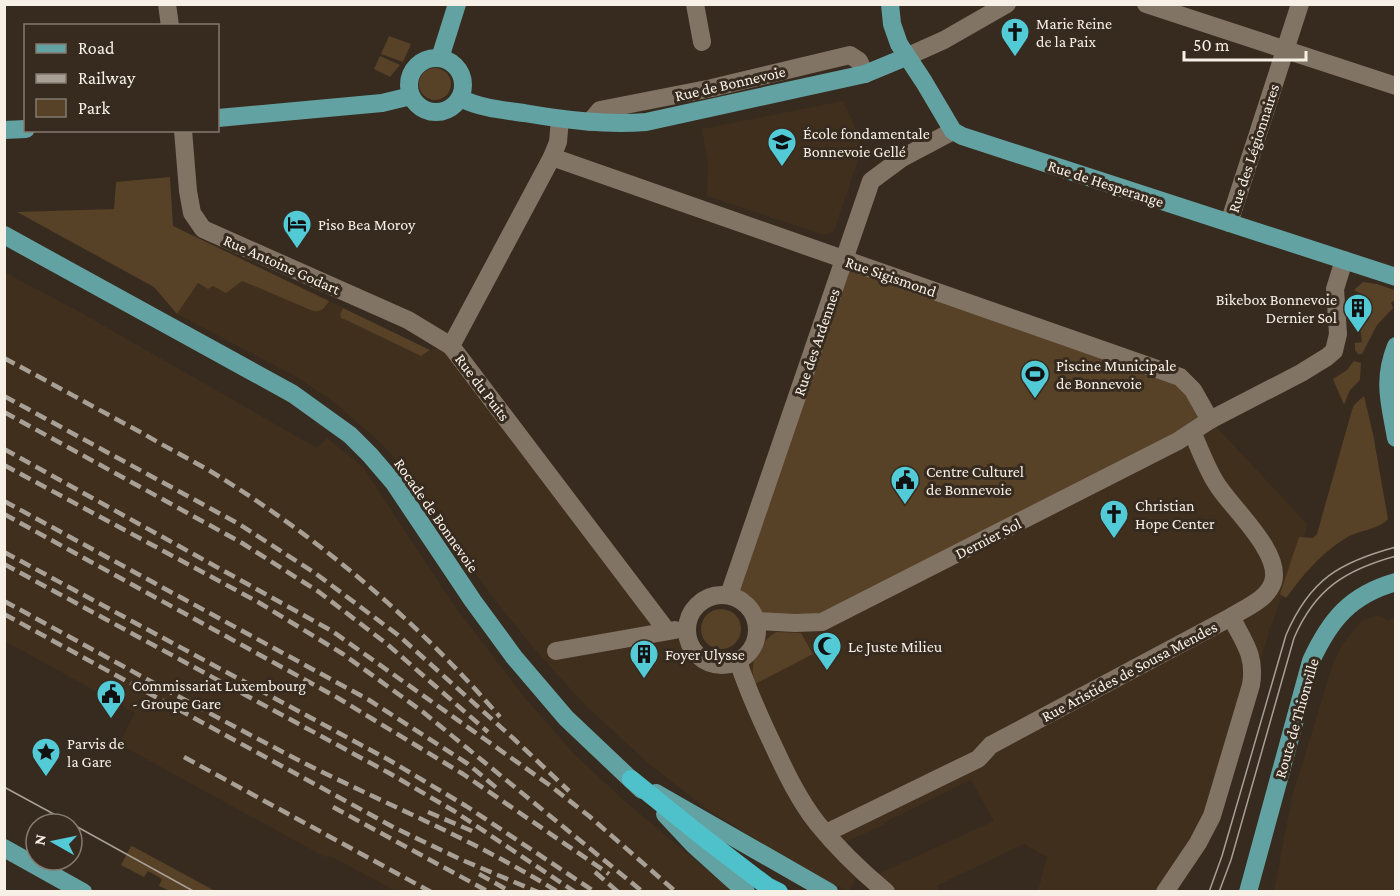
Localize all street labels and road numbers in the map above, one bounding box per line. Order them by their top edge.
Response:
street label: Rue de Bonnevoie [673,63,787,104]
street label: Rue des Légionnaires [1225,82,1283,215]
street label: Rue de Hesperange [1045,157,1166,211]
street label: Rue Antoine Godart [221,231,343,298]
street label: Rue Sigismond [843,253,939,301]
street label: Rue des Ardennes [790,286,843,398]
street label: Rue du Puits [452,351,513,424]
street label: Rocade de Bonnevoie [391,455,482,575]
street label: Dernier Sol [953,515,1024,562]
street label: Rue Aristides de Sousa Mendes [1039,618,1220,725]
street label: Route de Thionville [1271,656,1322,780]

